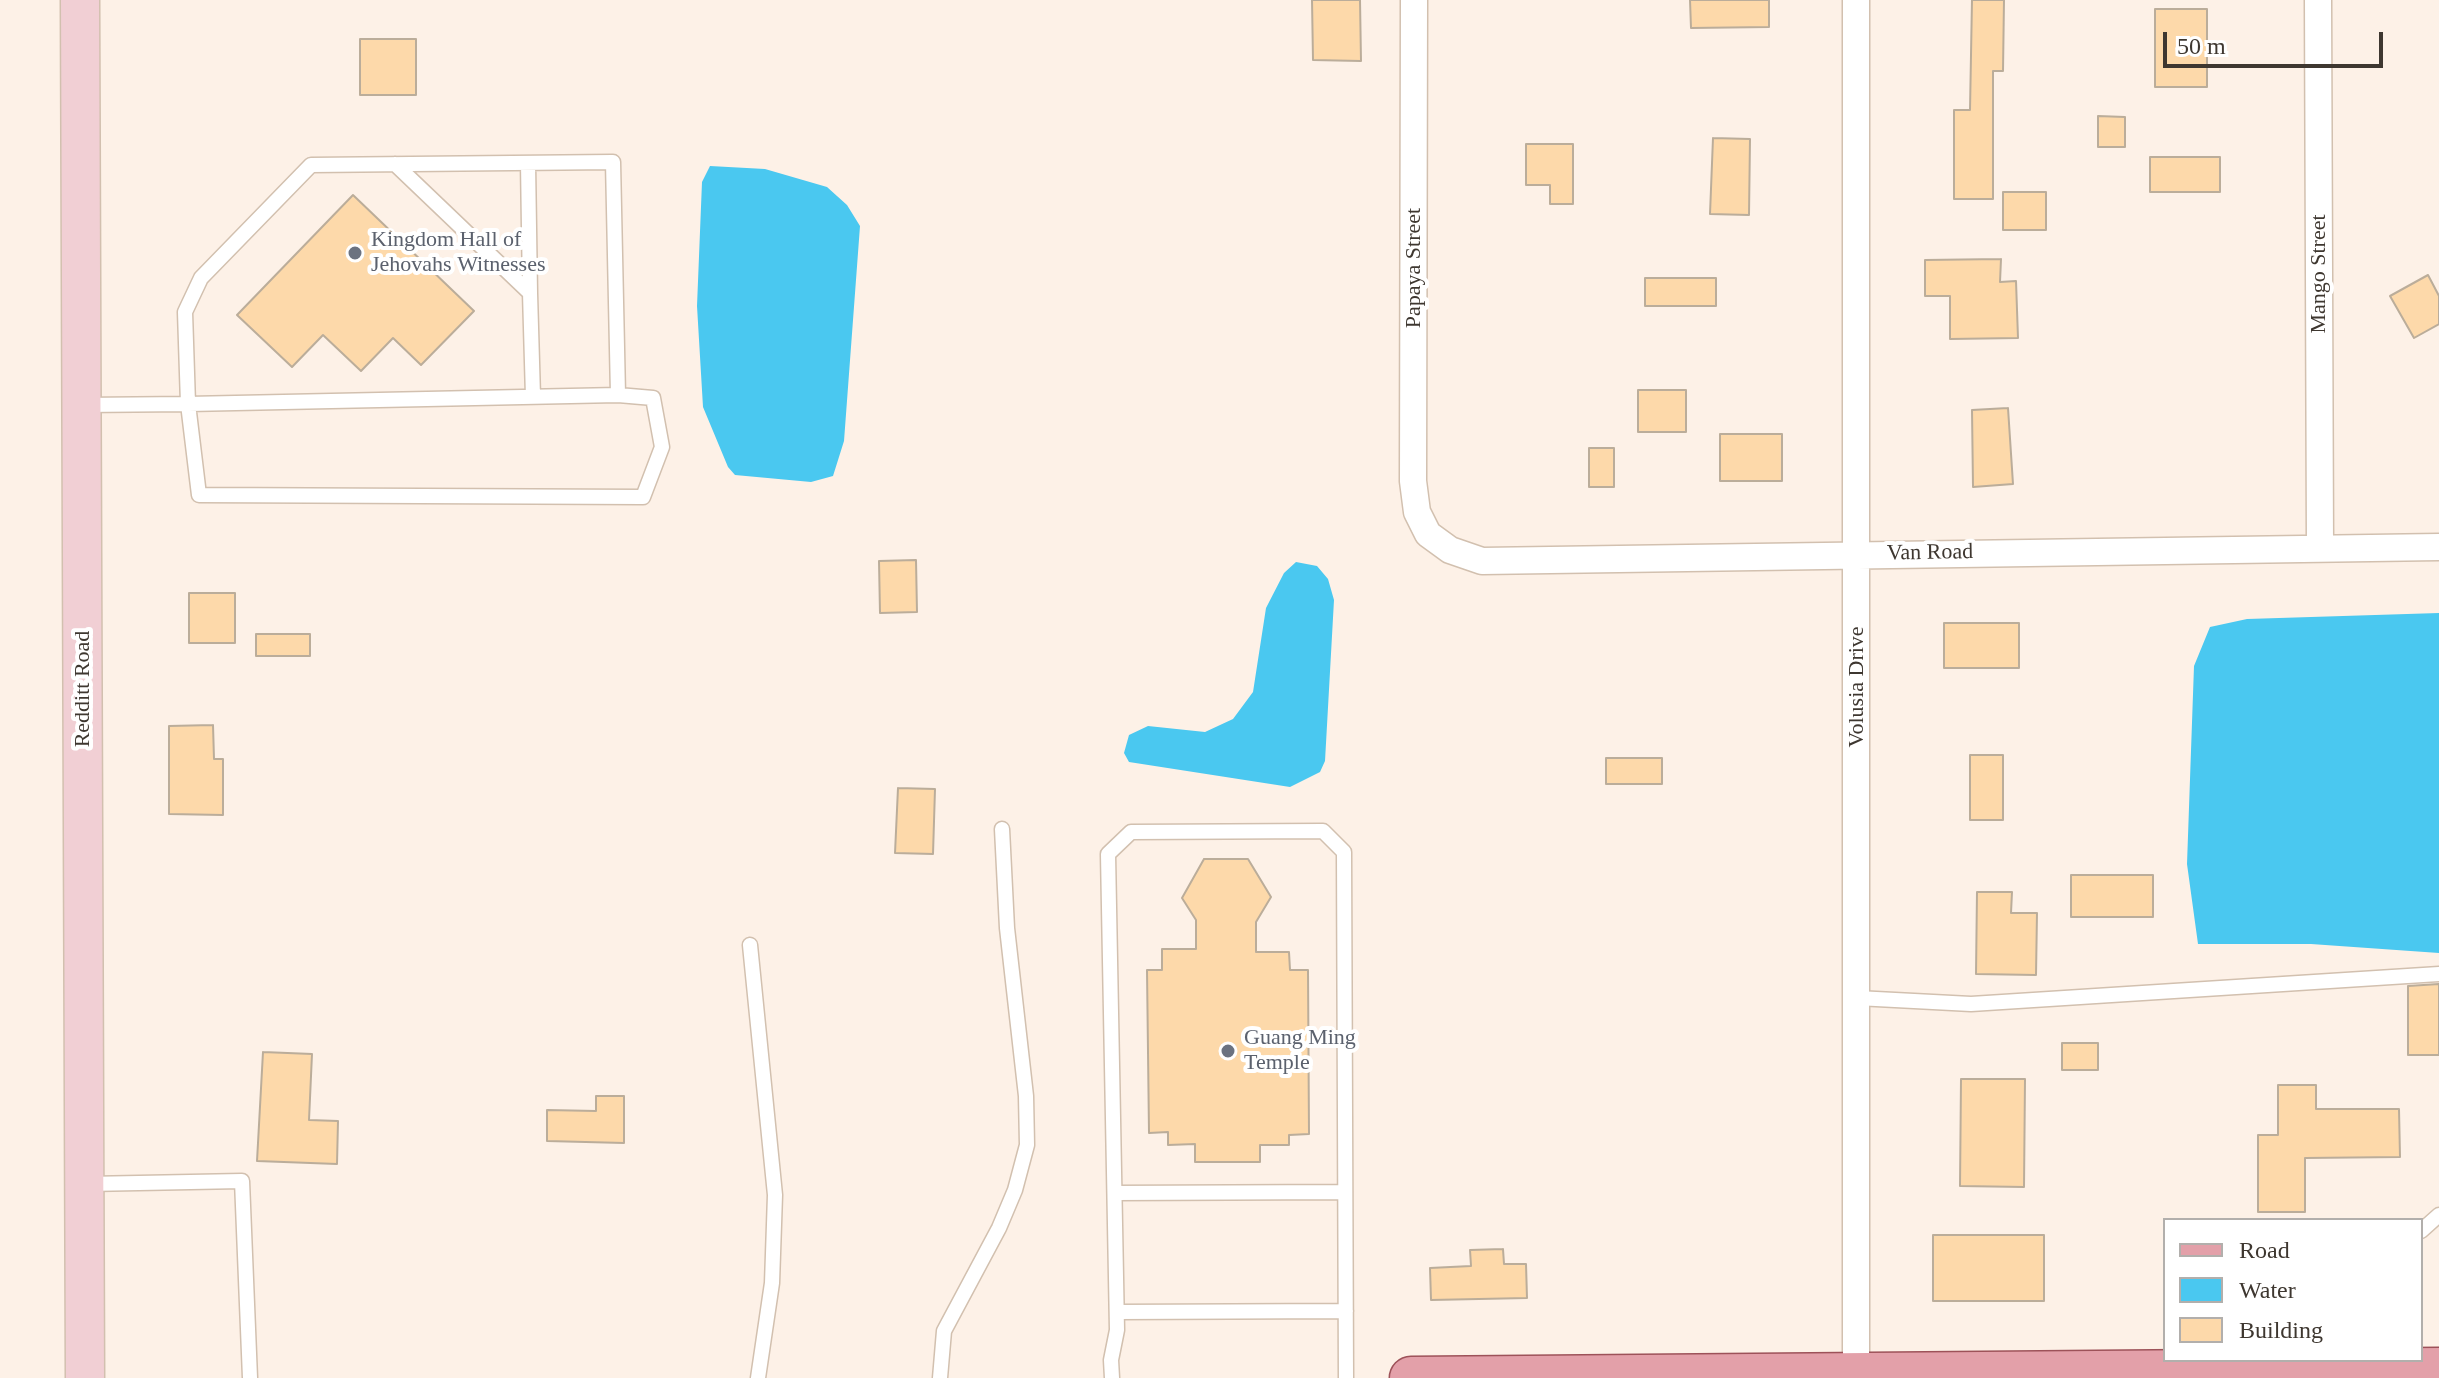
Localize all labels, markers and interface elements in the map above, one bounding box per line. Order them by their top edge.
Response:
scale bar [2167,16,2387,66]
text: 50 m [2177,33,2226,59]
street label: Papaya Street [1401,208,1427,328]
street label: Mango Street [2306,214,2332,334]
place label: Kingdom Hall of Jehovahs Witnesses [371,227,545,278]
marker: Kingdom Hall of Jehovahs Witnesses [346,244,364,262]
street label: Van Road [1887,539,1973,567]
street label: Volusia Drive [1844,626,1870,748]
street label: Redditt Road [70,631,96,747]
place label: Guang Ming Temple [1244,1025,1356,1076]
marker: Guang Ming Temple [1219,1042,1237,1060]
legend [2163,1218,2423,1362]
text: Road [2239,1237,2290,1263]
text: Water [2239,1277,2296,1303]
text: Building [2239,1317,2323,1343]

